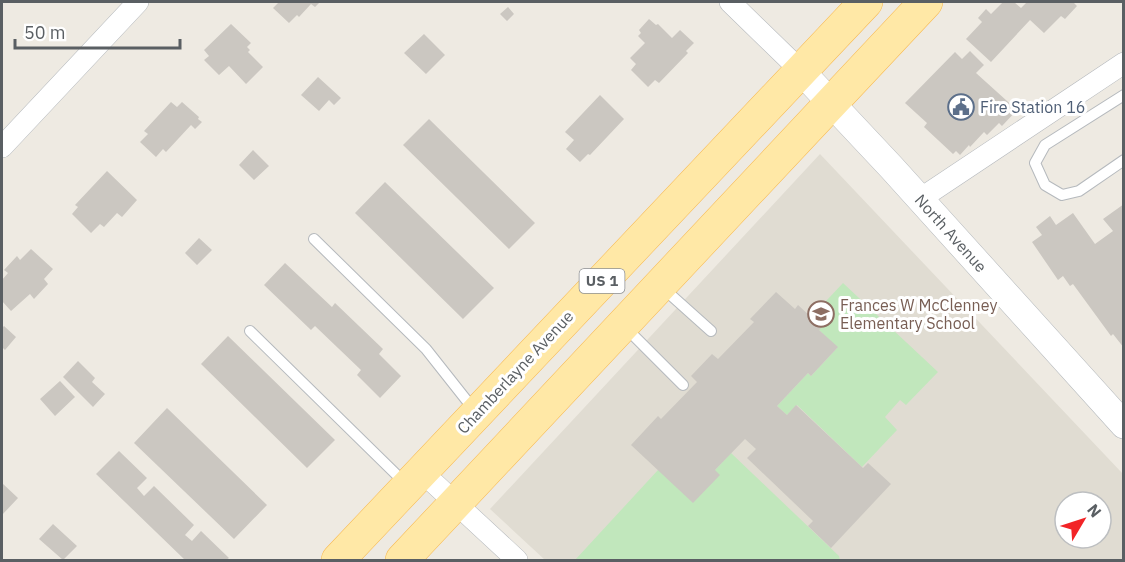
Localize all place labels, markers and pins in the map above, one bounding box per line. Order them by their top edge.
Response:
public building icon: Fire Station 16 [946,92,976,122]
place label: Fire Station 16 [980,97,1085,117]
place label: Frances W McClenney Elementary School [840,295,997,333]
school or university icon: Frances W McClenney Elementary School [806,299,836,329]

